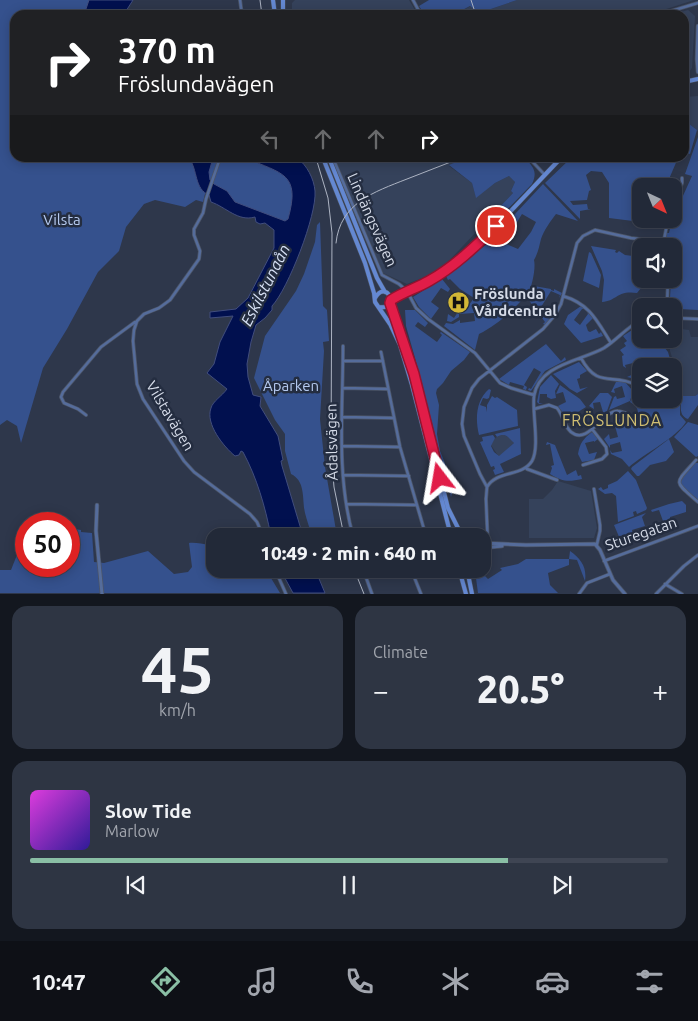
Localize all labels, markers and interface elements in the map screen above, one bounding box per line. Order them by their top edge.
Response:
icon: right [35,30,100,95]
text: 370 m [118,30,216,70]
text: Fröslundavägen [118,71,274,96]
icon: left [256,125,284,153]
icon: ahead [309,125,337,153]
icon: ahead [362,125,390,153]
icon: right [415,125,443,153]
street label: Lindängsvägen [344,170,401,269]
north arrow [632,178,682,228]
map controls [632,178,682,408]
pin [475,205,517,247]
park label: Vilsta [43,211,81,228]
icon: arrive [482,212,510,240]
button: sound [632,238,682,288]
water label: Eskilstunaån [237,241,293,329]
place label: Fröslunda Vårdcentral [474,285,557,319]
hospital icon: Fröslunda Vårdcentral [446,291,470,315]
button: search [632,298,682,348]
button: layers [632,358,682,408]
park label: Åparken [263,377,319,394]
street label: Vilstavägen [143,378,198,454]
street label: Ådalsvägen [322,403,341,481]
district label: FRÖSLUNDA [562,411,662,429]
position arrow [413,451,465,503]
speed limit sign: 50 [15,512,80,577]
street label: Sturegatan [603,513,679,554]
text: 10:49 · 2 min · 640 m [260,542,437,564]
text: 45 [141,632,214,705]
text: Climate [373,643,428,661]
text: 20.5° [477,668,564,710]
text: − [373,675,389,706]
text: + [652,675,668,706]
text: km/h [159,701,196,719]
text: Slow Tide [105,800,192,822]
text: Marlow [105,822,159,840]
icon: previous [122,871,150,899]
icon: pause [335,871,363,899]
icon: next [548,871,576,899]
icon: directions [148,964,183,999]
icon: music [245,964,280,999]
icon: phone [342,964,377,999]
icon: climate [438,964,473,999]
icon: car [535,964,570,999]
icon: filters [632,964,667,999]
text: 10:47 [31,969,86,994]

